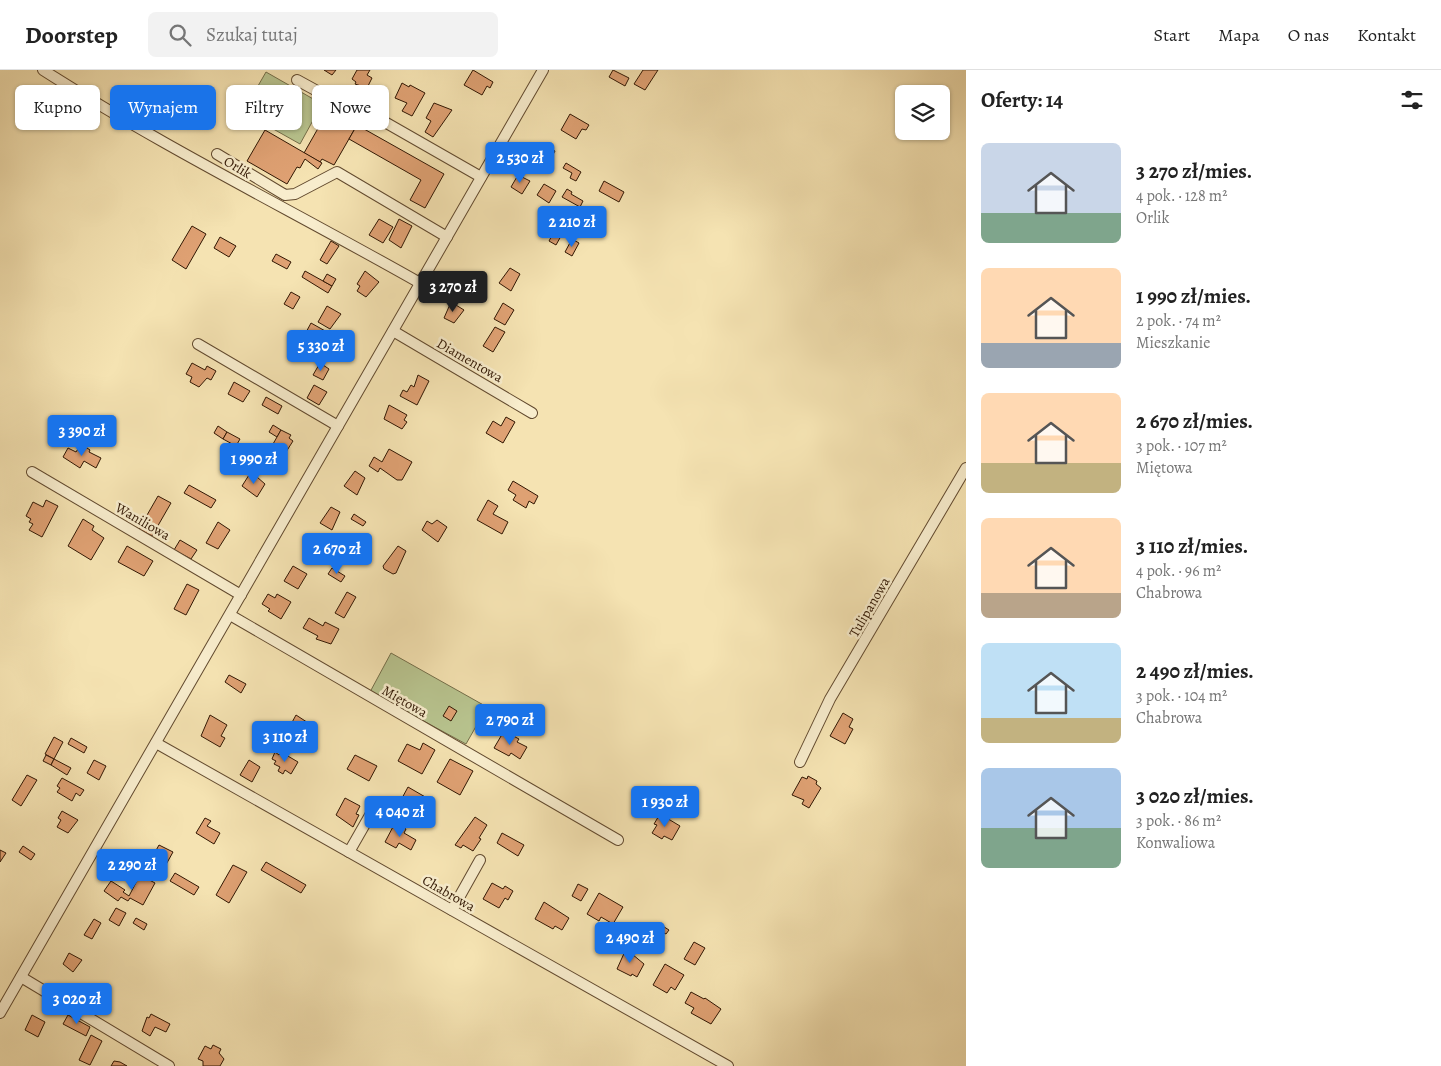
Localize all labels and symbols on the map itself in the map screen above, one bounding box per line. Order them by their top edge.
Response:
pin: 2 530 zł [468,142,572,184]
street label: Orlik [220,152,255,183]
pin: 2 210 zł [520,206,624,248]
pin: 3 270 zł [401,270,505,313]
pin: 5 330 zł [269,330,373,372]
street label: Diamentowa [433,334,507,387]
pin: 3 390 zł [30,414,134,457]
pin: 1 990 zł [202,442,306,485]
street label: Waniliowa [111,498,174,545]
pin: 2 670 zł [285,532,389,575]
street label: Tulipanowa [845,573,895,641]
street label: Miętowa [379,681,431,722]
pin: 2 790 zł [458,704,562,746]
pin: 3 110 zł [233,720,337,763]
pin: 1 930 zł [613,786,717,828]
pin: 4 040 zł [348,796,452,838]
pin: 2 290 zł [80,848,184,891]
street label: Chabrowa [419,871,479,916]
pin: 2 490 zł [578,922,682,964]
pin: 3 020 zł [25,982,129,1025]

